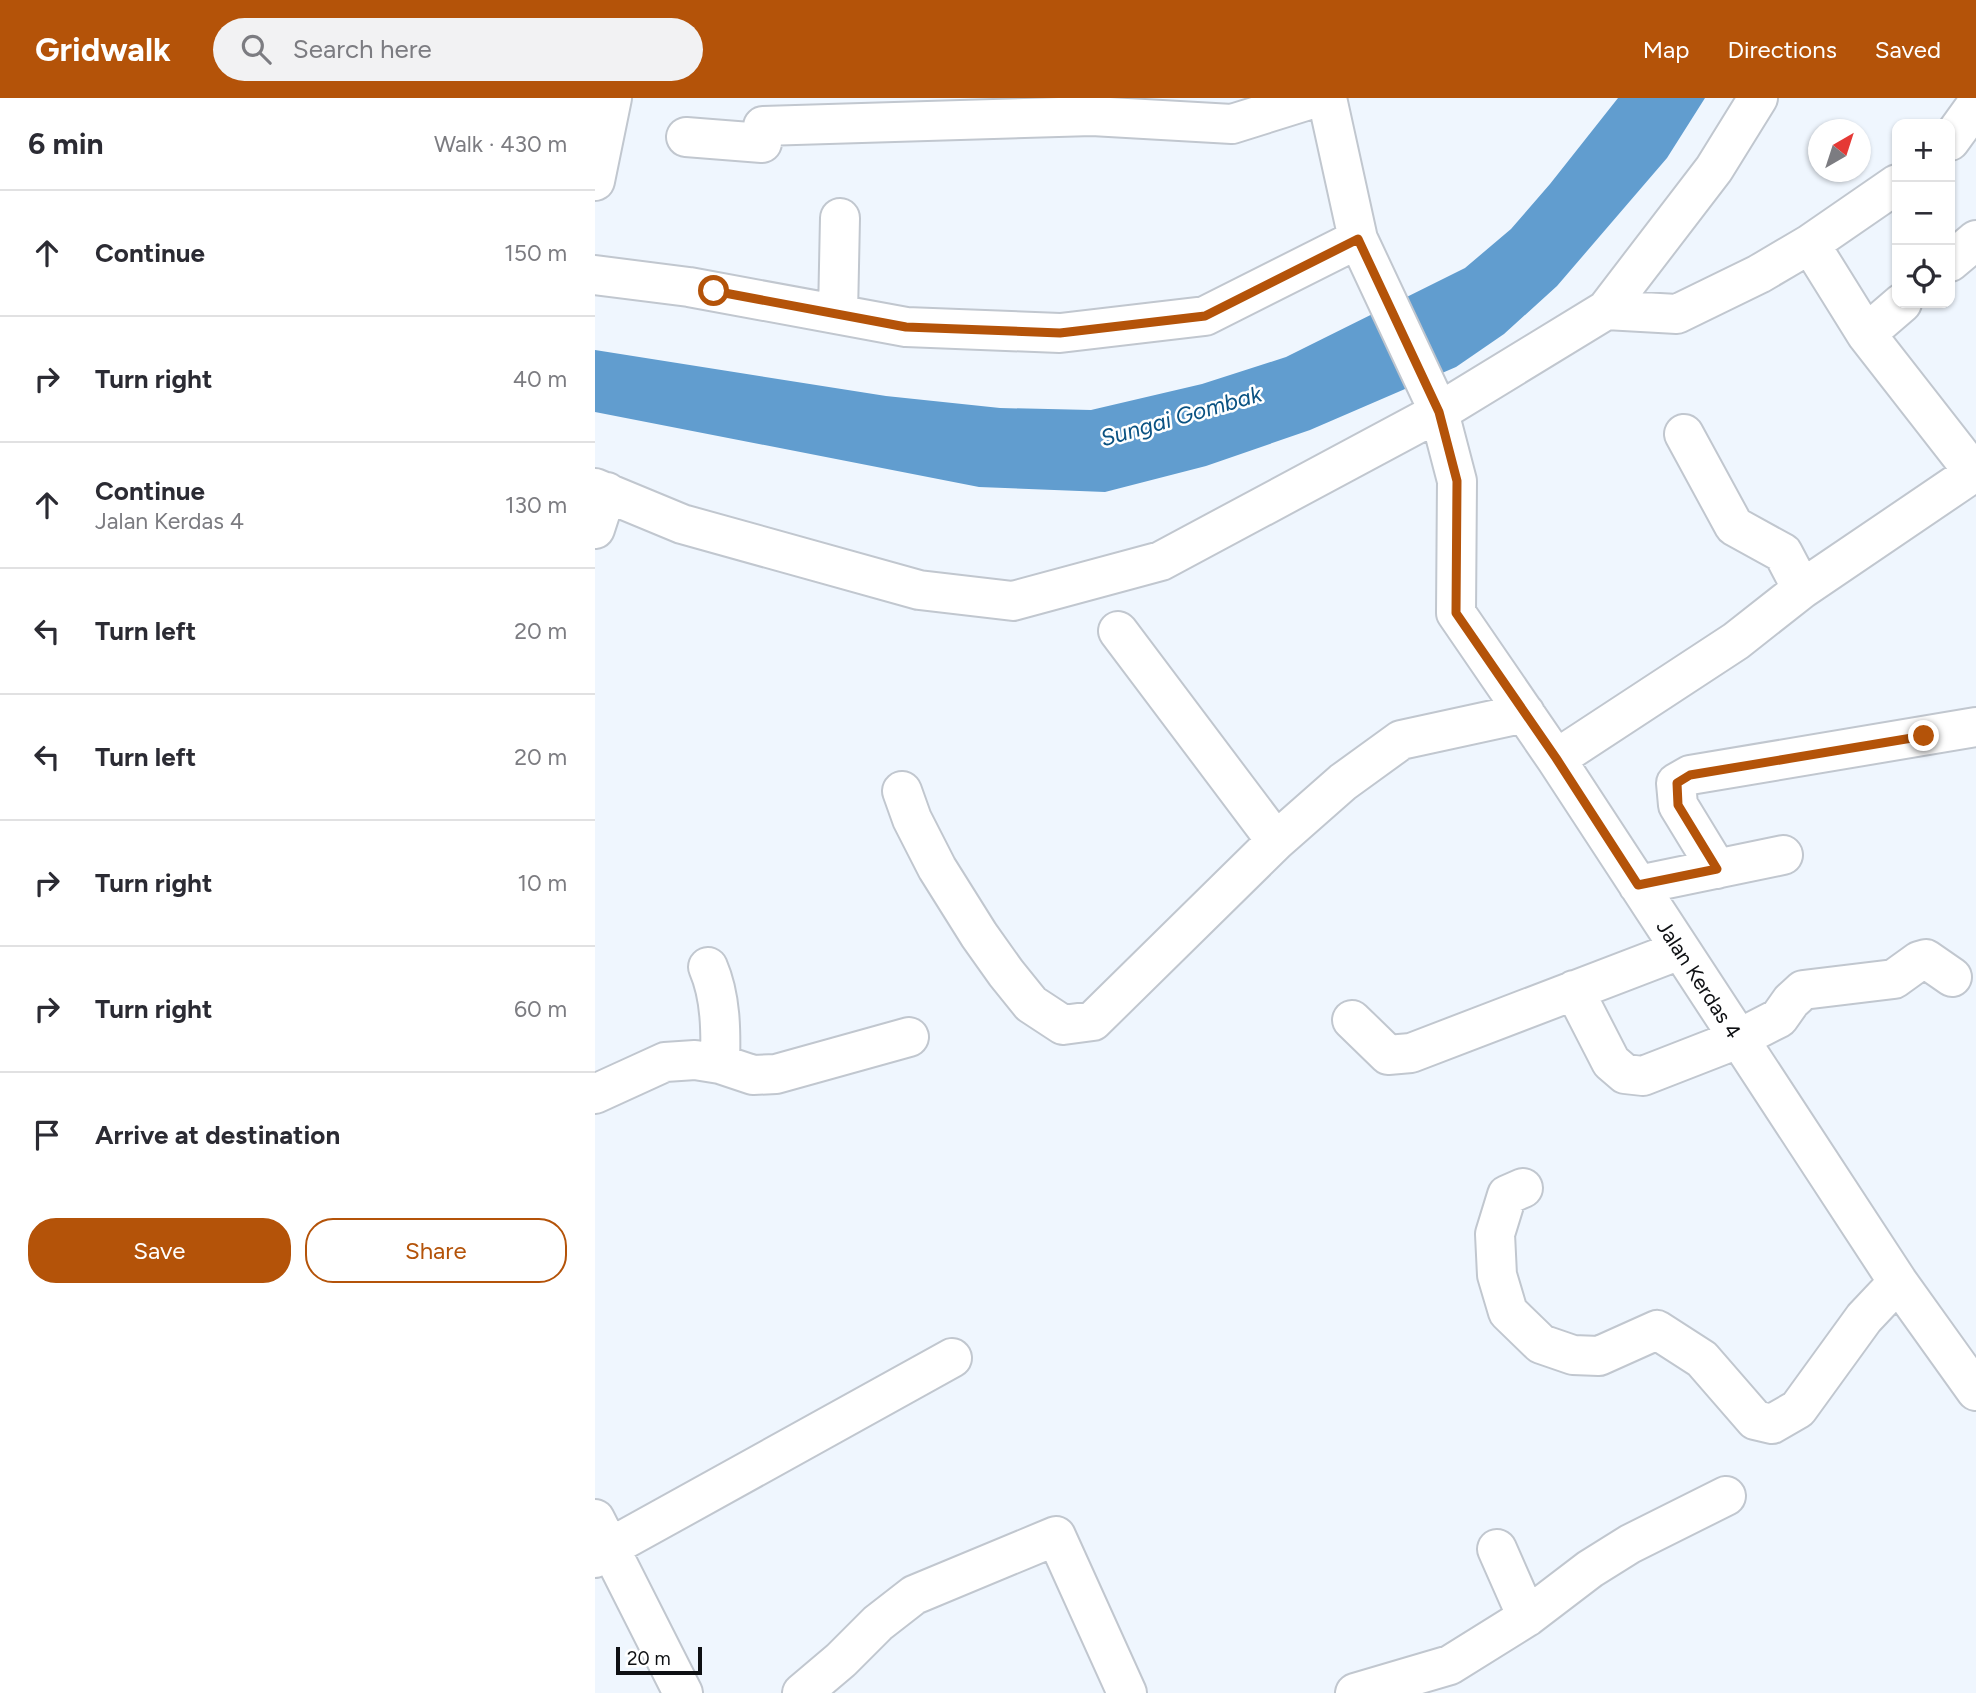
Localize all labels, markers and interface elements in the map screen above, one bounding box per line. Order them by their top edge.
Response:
search box [213,18,703,81]
text: Gridwalk [35,30,171,69]
icon: search [237,30,275,68]
text: Search here [293,33,432,65]
text: Map [1643,35,1689,64]
text: Directions [1727,35,1837,64]
text: Saved [1875,35,1941,64]
north arrow [1808,119,1871,182]
map controls [1892,119,1955,308]
button: + [1892,119,1955,182]
text: 6 min [28,125,104,162]
text: Walk · 430 m [434,130,567,158]
button: − [1892,182,1955,245]
icon: ahead [28,234,66,272]
text: Continue [95,237,205,269]
text: 150 m [504,239,567,267]
button: locate [1892,245,1955,308]
route start [698,275,729,306]
icon: right [28,360,66,398]
text: Turn right [95,363,212,395]
text: 40 m [513,365,567,393]
water label: Sungai Gombak [1097,379,1266,452]
text: Continue [95,475,205,507]
icon: ahead [28,486,66,524]
text: 130 m [505,491,567,519]
text: Jalan Kerdas 4 [95,507,244,535]
icon: left [28,612,66,650]
text: Turn left [95,615,196,647]
text: 20 m [514,617,567,645]
route end [1908,720,1939,751]
icon: left [28,738,66,776]
text: Turn left [95,741,196,773]
text: 20 m [514,743,567,771]
icon: right [28,864,66,902]
text: Turn right [95,867,212,899]
text: 10 m [518,869,567,897]
street label: Jalan Kerdas 4 [1651,915,1747,1043]
icon: right [28,990,66,1028]
text: Turn right [95,993,212,1025]
text: 60 m [514,995,567,1023]
icon: arrive [28,1116,66,1154]
text: Arrive at destination [95,1119,340,1151]
button: Save [28,1218,291,1283]
button: Share [305,1218,567,1283]
scale bar [616,1644,702,1676]
text: 20 m [627,1647,671,1670]

